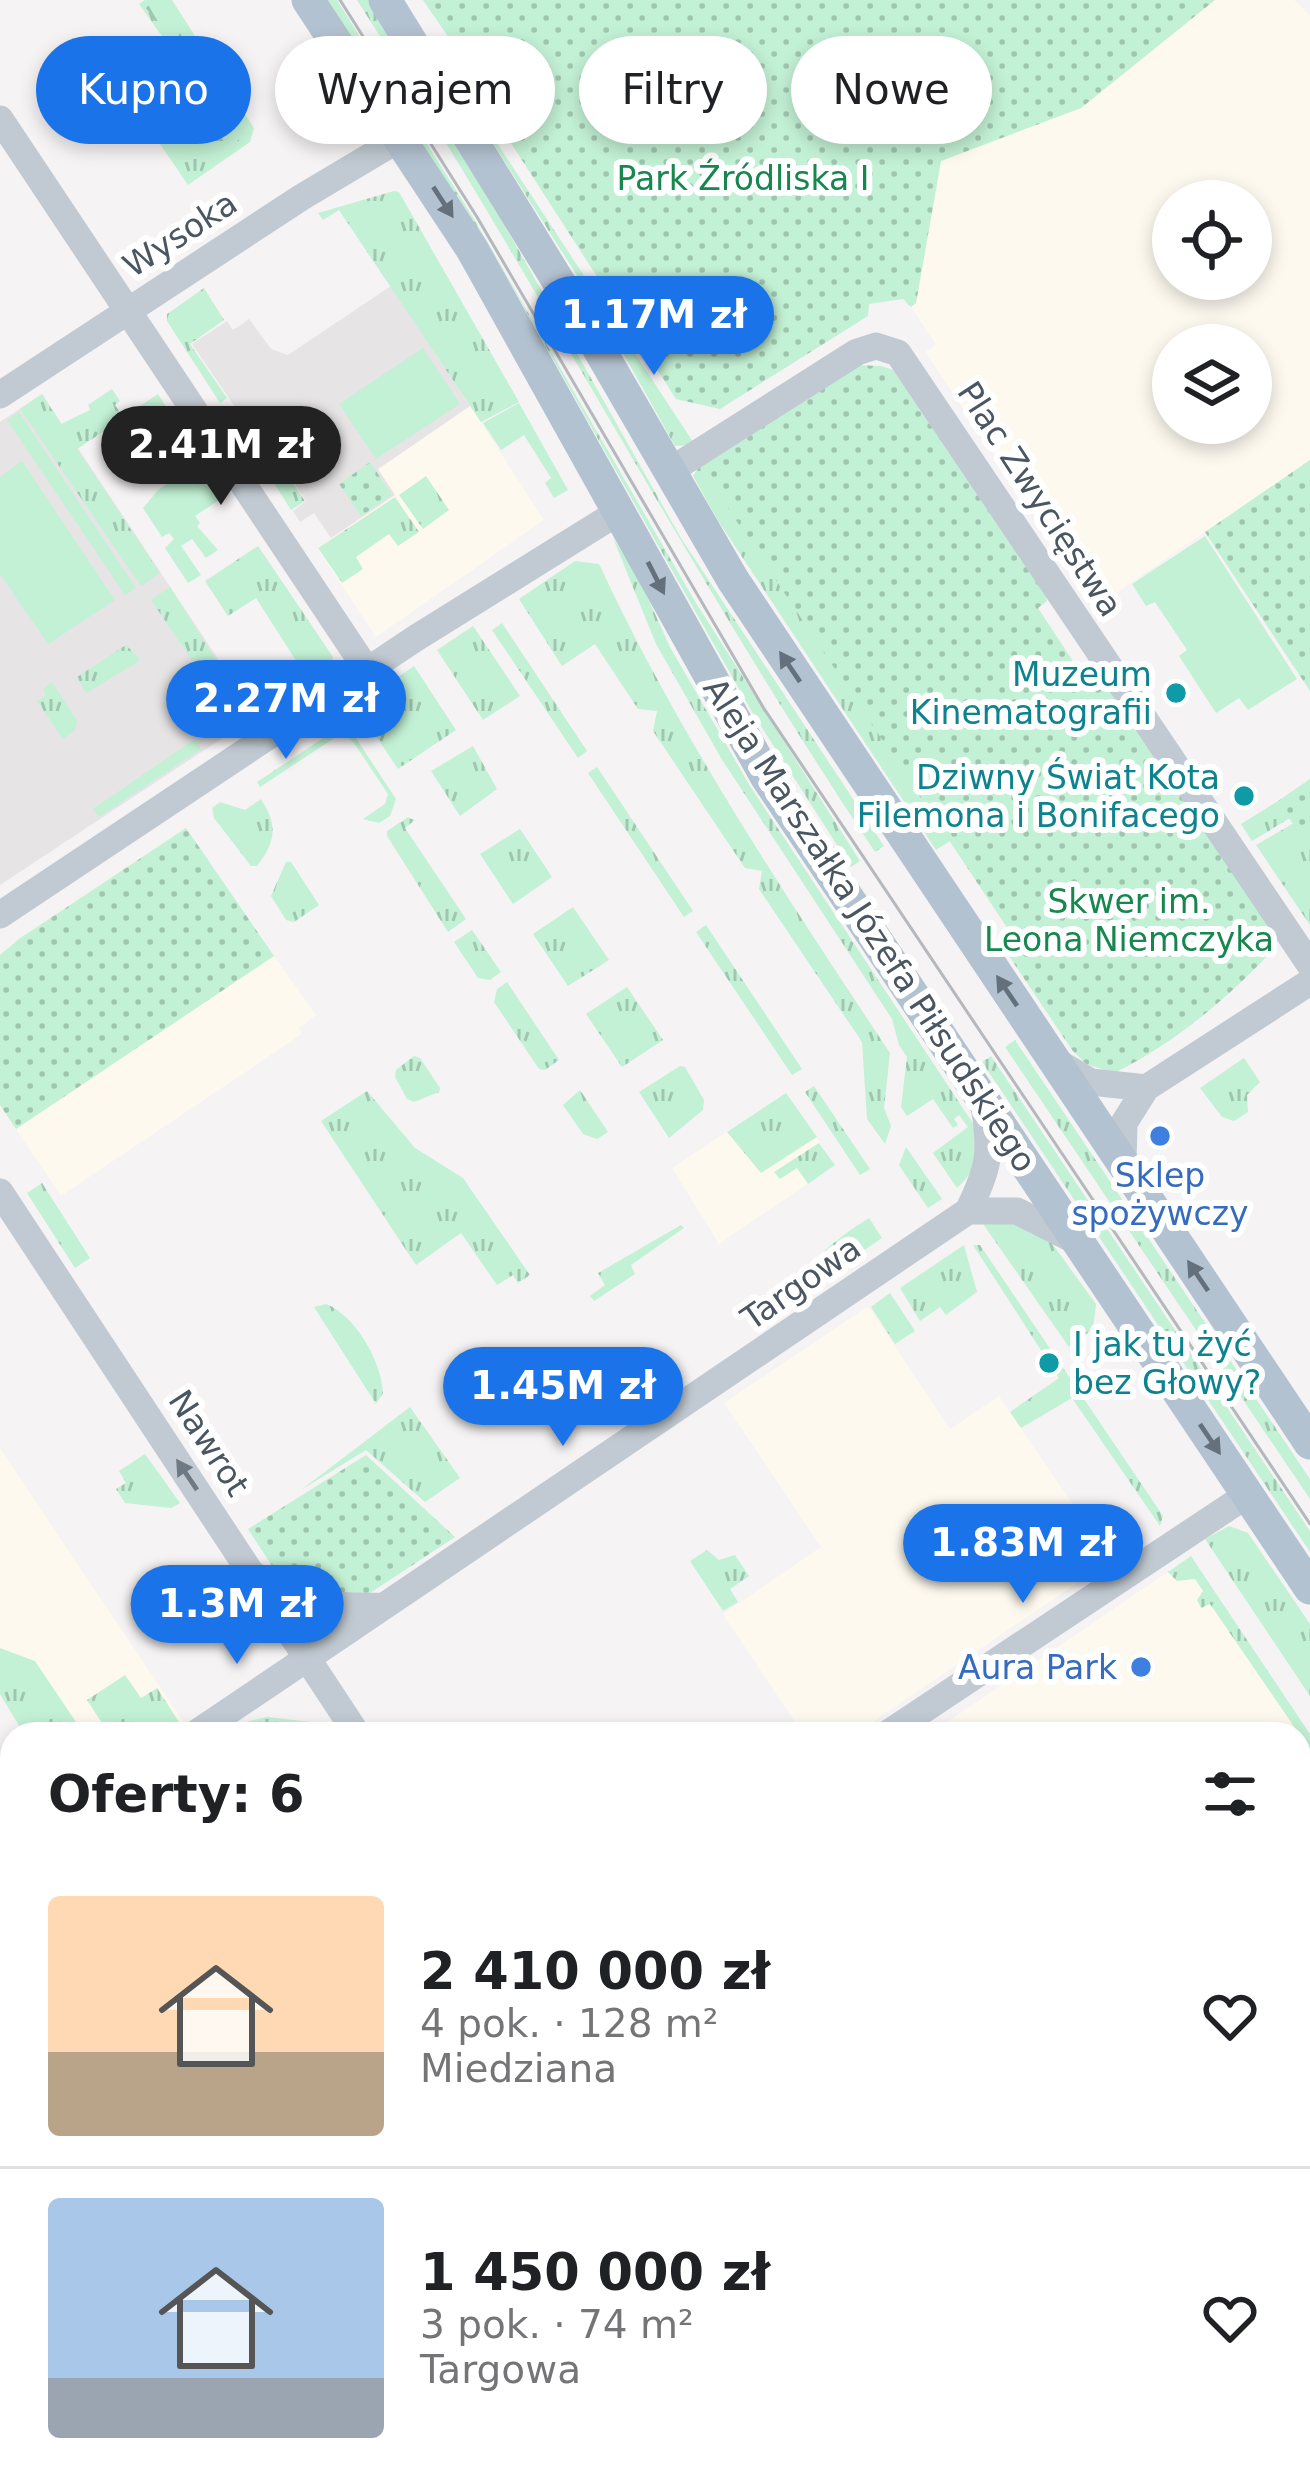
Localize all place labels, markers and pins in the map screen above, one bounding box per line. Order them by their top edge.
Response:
pin: 1.17M zł [530,276,778,378]
pin: 2.41M zł [97,406,345,508]
place label: Muzeum Kinematografii [910,655,1152,732]
pin: 2.27M zł [162,660,410,762]
marker: Muzeum Kinematografii [1163,680,1189,706]
place label: Dziwny Świat Kota Filemona i Bonifacego [857,757,1220,835]
marker: Dziwny Świat Kota Filemona i Bonifacego [1231,783,1257,809]
marker: Sklep spożywczy [1147,1123,1173,1149]
place label: Sklep spożywczy [1071,1156,1249,1233]
place label: I jak tu żyć bez Głowy? [1073,1325,1261,1402]
pin: 1.45M zł [439,1347,687,1449]
marker: I jak tu żyć bez Głowy? [1036,1350,1062,1376]
pin: 1.83M zł [899,1504,1147,1606]
pin: 1.3M zł [126,1565,348,1667]
place label: Aura Park [958,1648,1118,1687]
marker: Aura Park [1128,1654,1154,1680]

